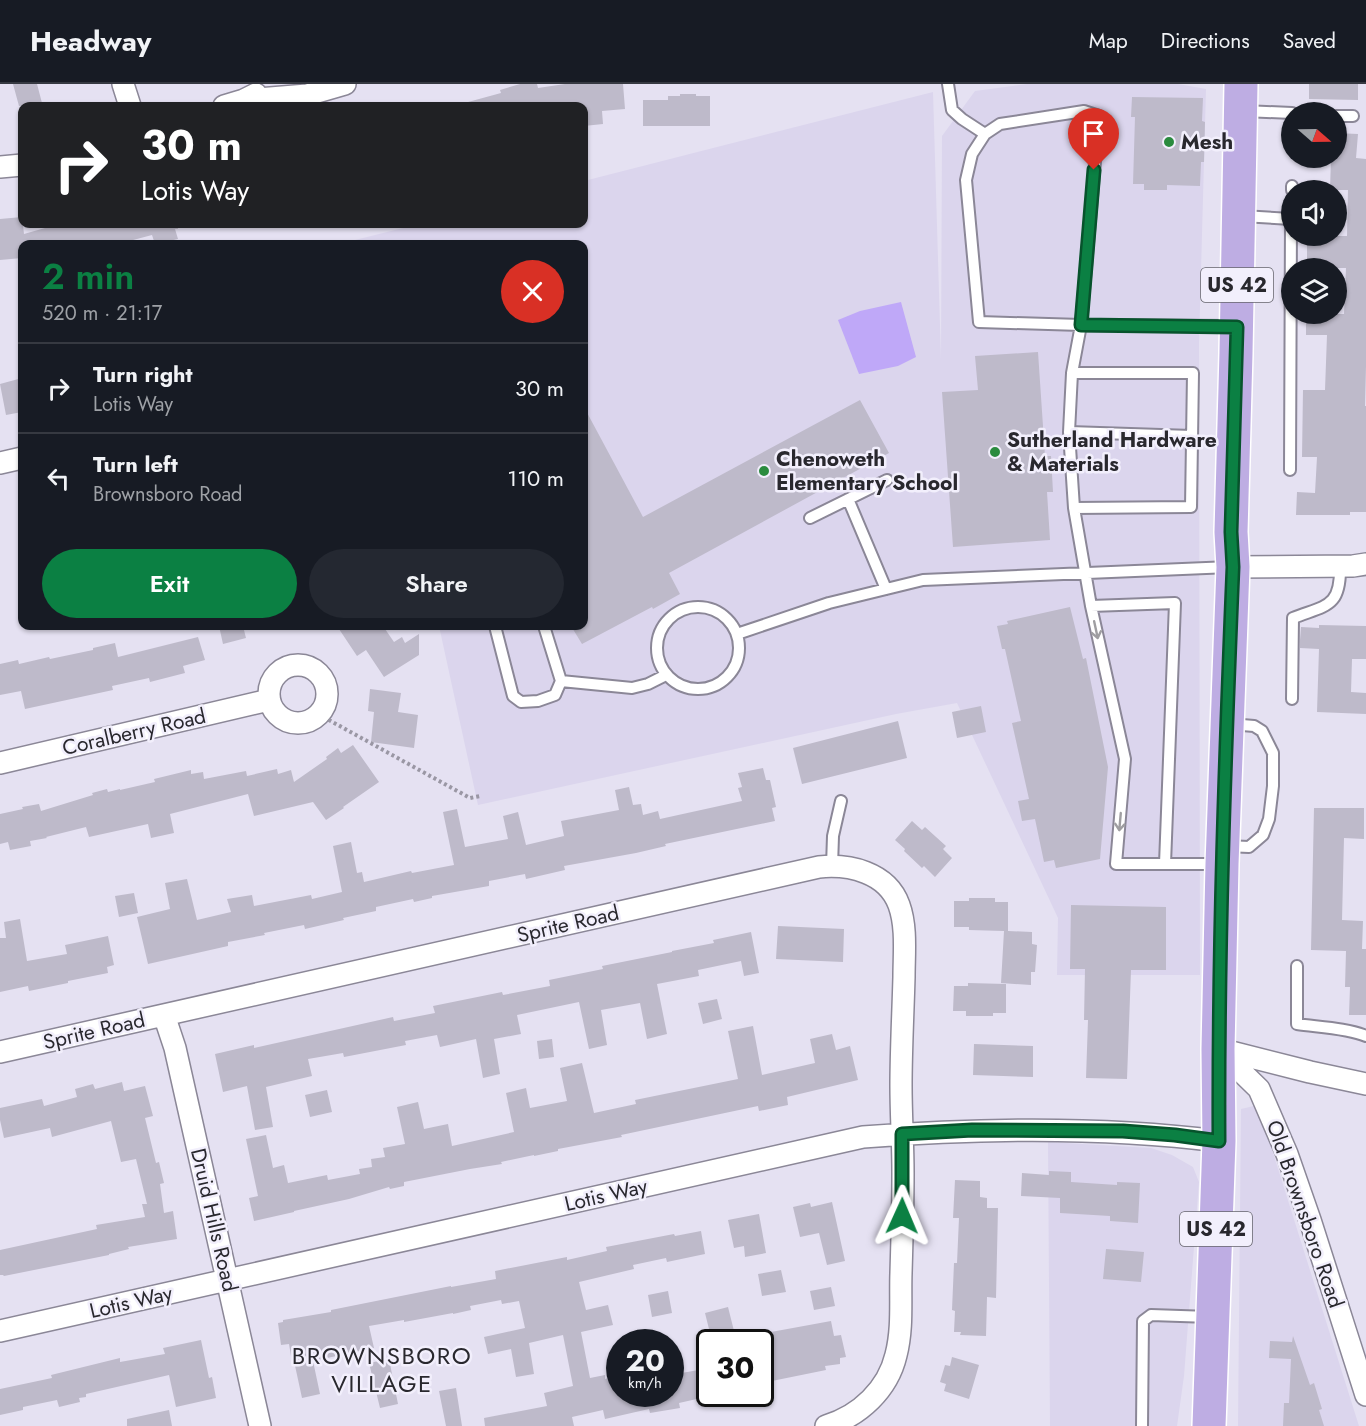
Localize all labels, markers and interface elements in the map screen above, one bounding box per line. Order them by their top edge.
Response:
text: Headway [30,21,151,62]
text: Map [1089,26,1128,56]
text: Directions [1161,26,1250,56]
text: Saved [1283,26,1336,56]
north arrow [1281,102,1347,168]
map controls [1281,102,1347,324]
pin [1068,108,1119,170]
text: 30 m [141,115,242,176]
icon: arrive [1077,117,1110,150]
icon: right [42,126,120,204]
place label: Mesh [1181,127,1233,157]
marker: Mesh [1162,135,1176,149]
text: Lotis Way [141,171,249,210]
button: sound [1281,180,1347,246]
text: 2 min [42,250,134,302]
button: layers [1281,258,1347,324]
button: close [501,260,564,323]
road number: US 42 [1201,268,1273,302]
text: 520 m · 21:17 [42,299,162,328]
text: Turn right [93,358,193,390]
icon: right [42,372,75,405]
text: 30 m [515,372,564,404]
text: Lotis Way [93,390,173,419]
place label: Sutherland Hardware & Materials [1007,425,1217,479]
place label: Chenoweth Elementary School [776,444,958,498]
marker: Sutherland Hardware & Materials [988,445,1002,459]
text: Turn left [93,448,178,480]
icon: left [42,462,75,495]
text: 110 m [507,462,564,494]
marker: Chenoweth Elementary School [757,464,771,478]
text: Brownsboro Road [93,480,242,509]
button: Exit [42,549,297,618]
button: Share [309,549,564,618]
one-way arrow [1091,621,1103,640]
street label: Coralberry Road [59,701,209,763]
one-way arrow [1114,812,1125,831]
street label: Sprite Road [514,898,622,950]
street label: Sprite Road [40,1005,148,1057]
street label: Old Brownsboro Road [1259,1116,1351,1312]
street label: Druid Hills Road [183,1145,245,1295]
street label: Lotis Way [562,1171,651,1219]
position arrow [870,1184,934,1248]
road number: US 42 [1180,1212,1252,1246]
street label: Lotis Way [87,1278,176,1326]
speed limit sign: 30 [696,1329,774,1407]
district label: BROWNSBORO VILLAGE [292,1338,472,1401]
text: 20 [625,1339,665,1382]
text: km/h [628,1372,662,1394]

